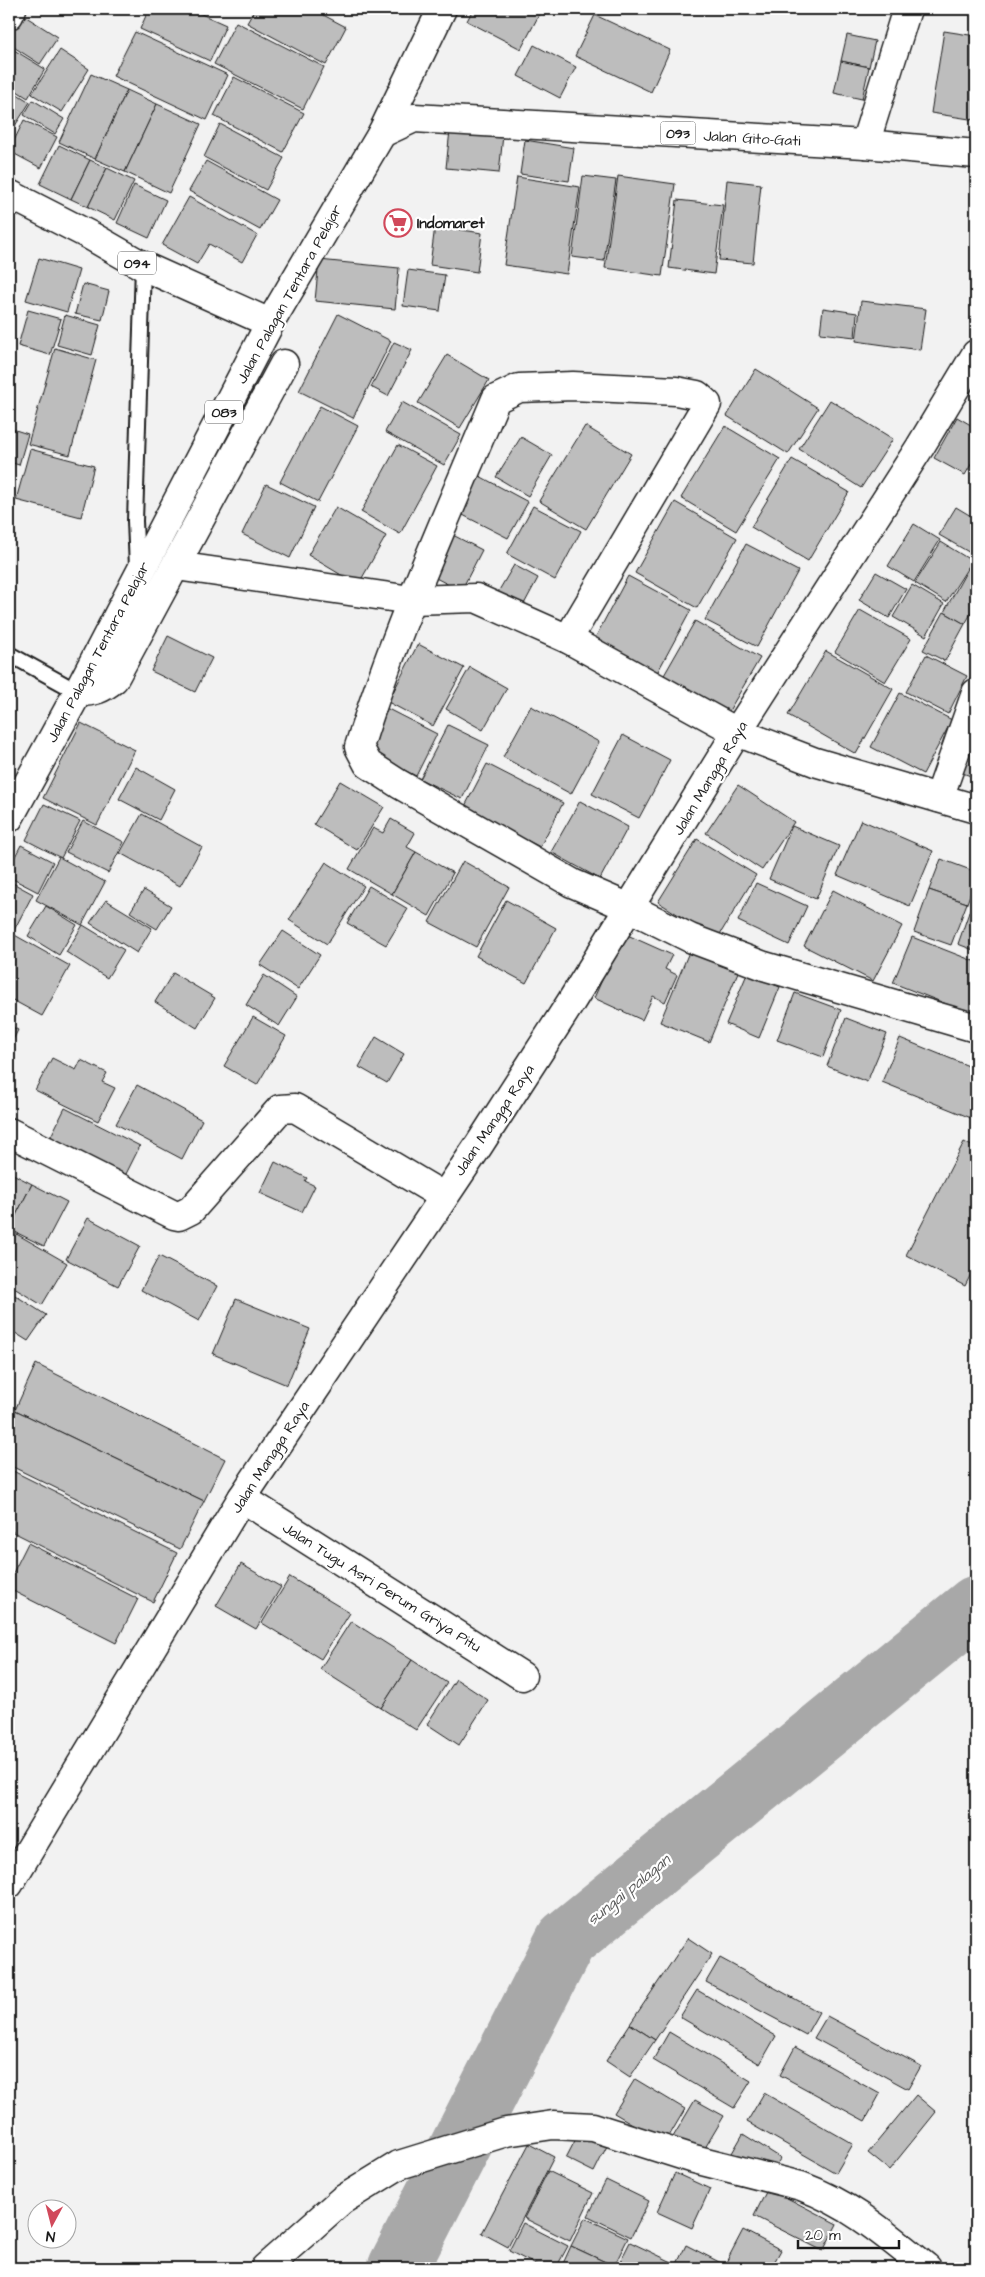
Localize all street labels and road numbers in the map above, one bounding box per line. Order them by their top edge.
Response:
road number: 093 [660,122,696,144]
street label: Jalan Gito-Gati [703,125,802,152]
street label: Jalan Palagan Tentara Pelajar [231,201,348,388]
road number: 094 [118,252,156,274]
road number: 083 [205,401,243,424]
street label: Jalan Palagan Tentara Pelajar [42,558,156,747]
street label: Jalan Mangga Raya [668,717,754,840]
street label: Jalan Mangga Raya [449,1060,540,1181]
street label: Jalan Mangga Raya [226,1397,316,1518]
street label: Jalan Tugu Asri Perum Griya Pitu [278,1517,485,1658]

